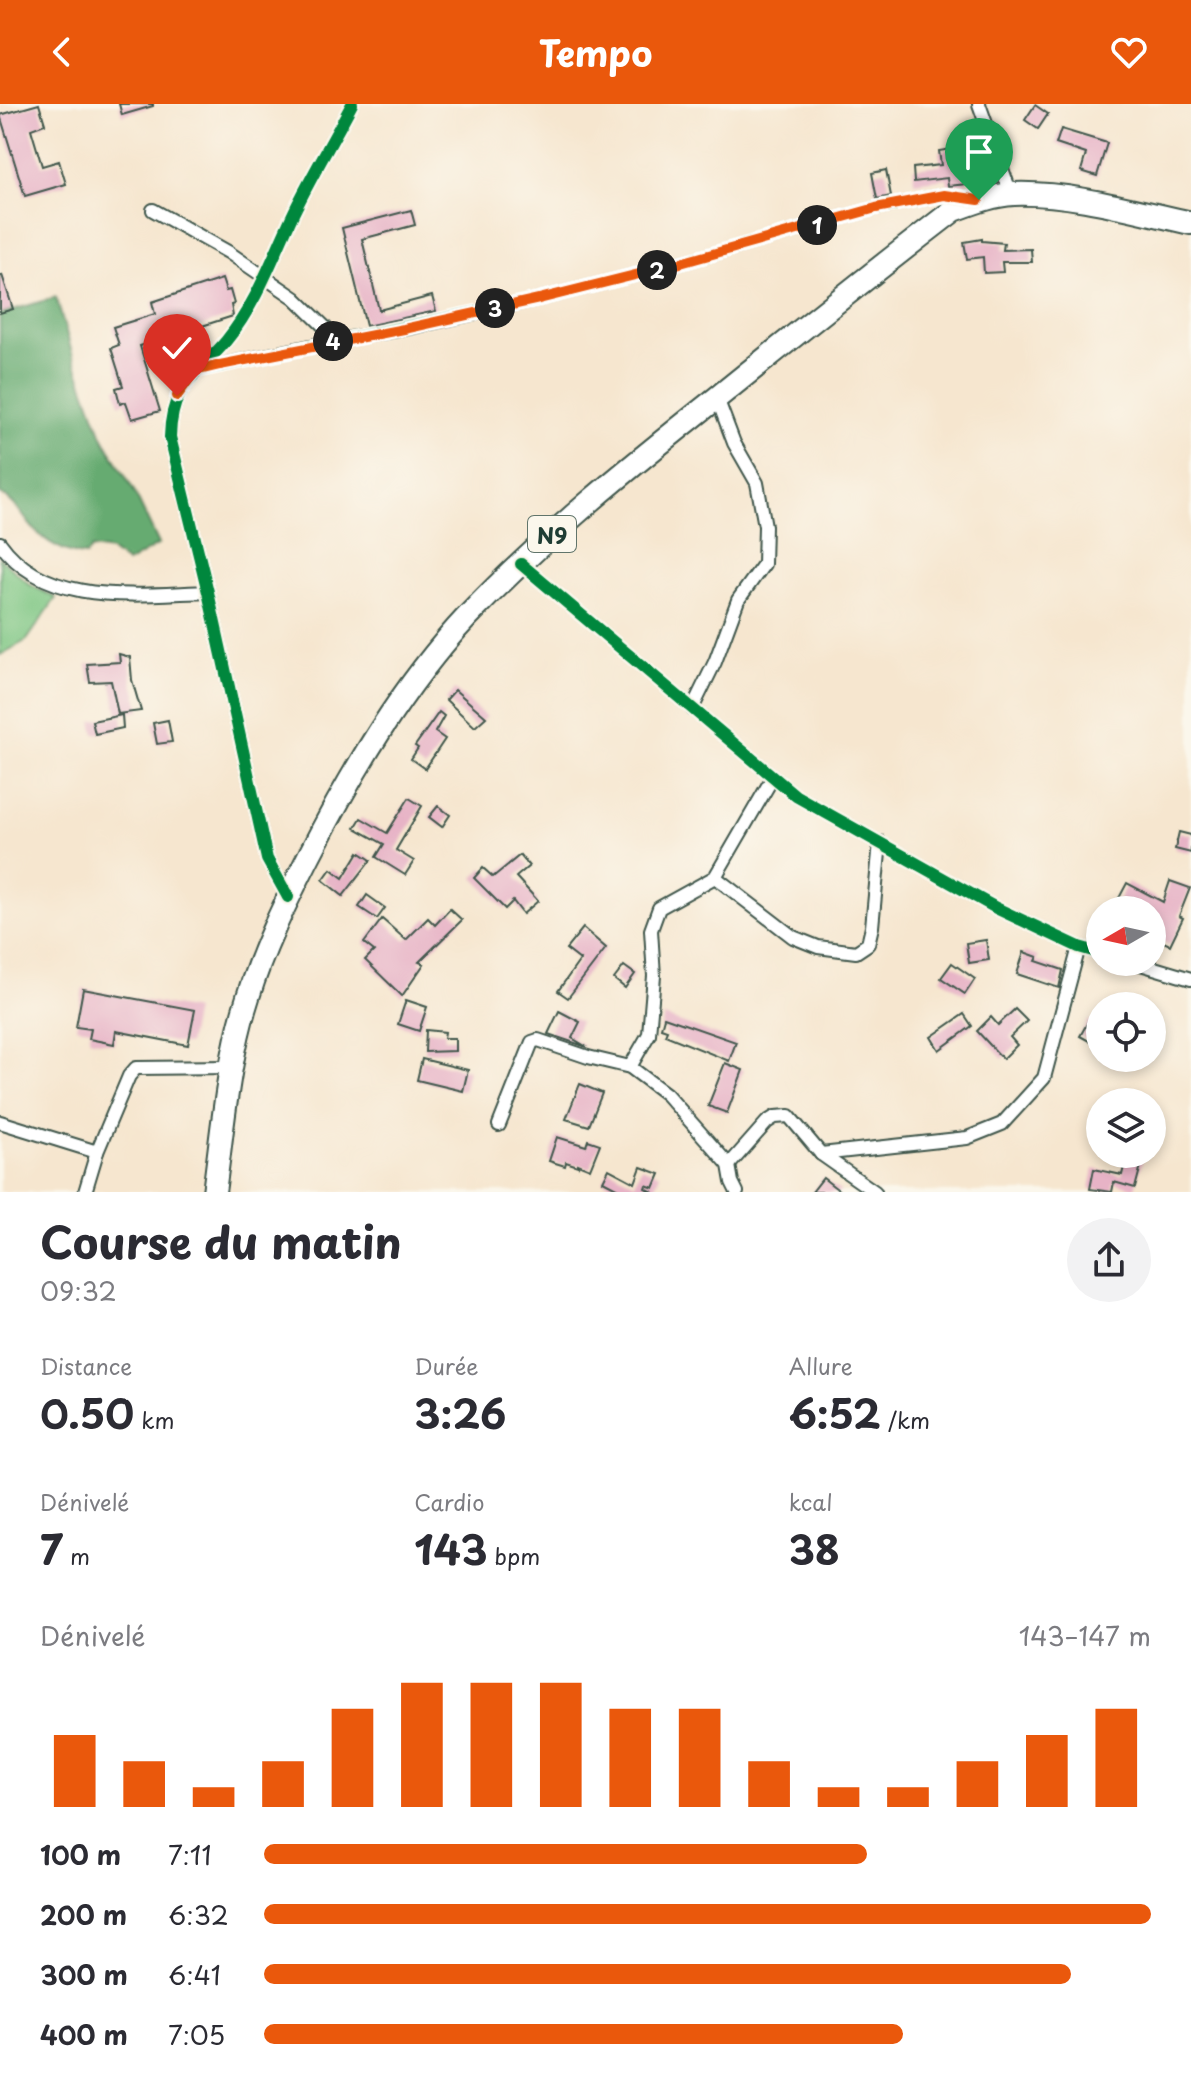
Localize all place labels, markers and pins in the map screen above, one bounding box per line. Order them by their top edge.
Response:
pin [945,118,1013,200]
pin: 1 [797,205,837,245]
pin: 2 [637,250,677,290]
pin: 3 [475,288,515,328]
pin [143,314,211,396]
pin: 4 [313,321,353,361]

